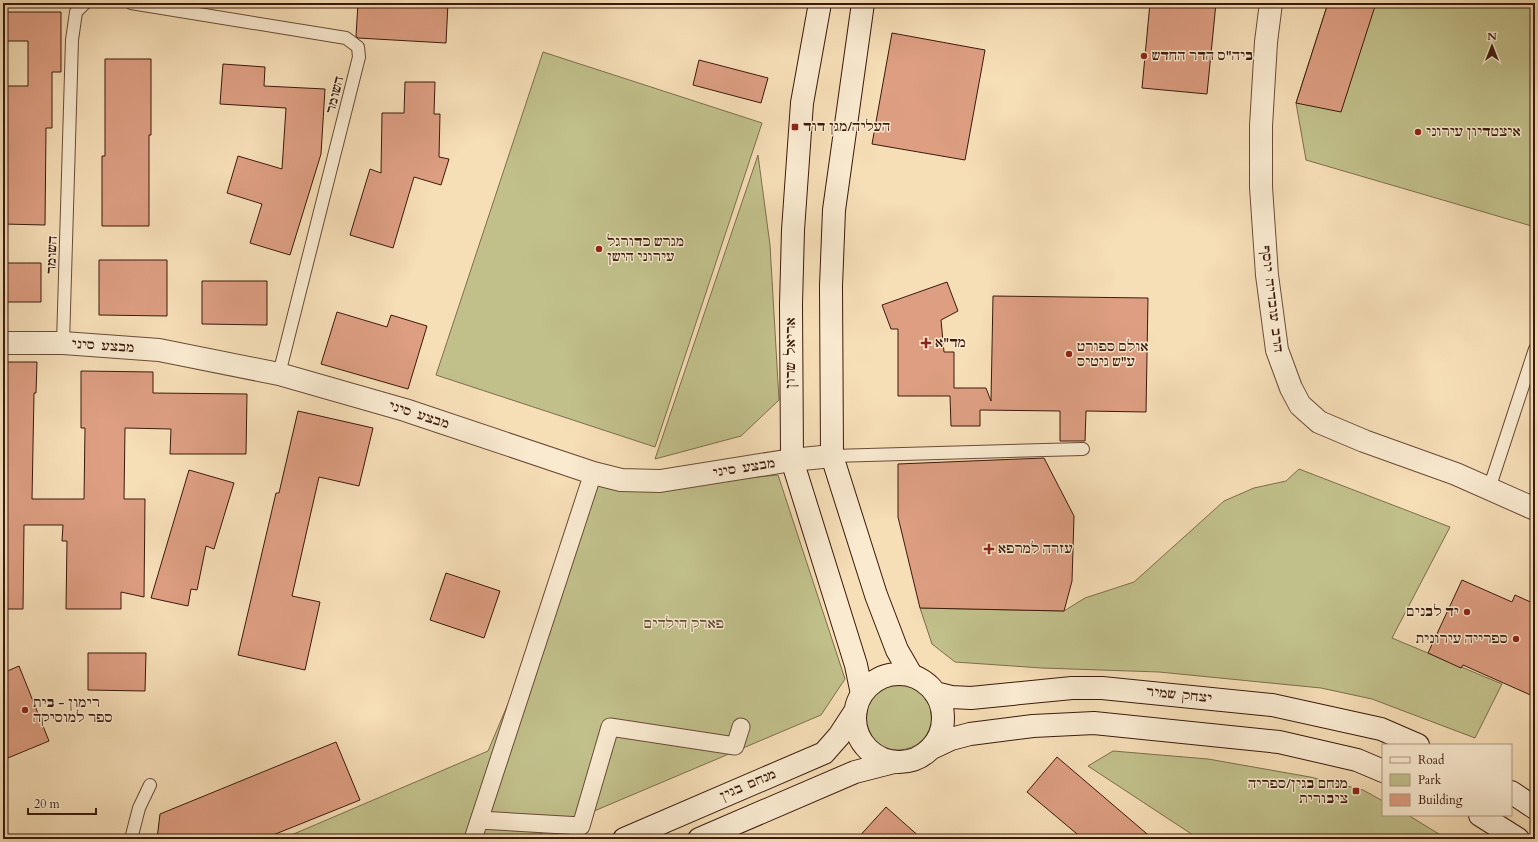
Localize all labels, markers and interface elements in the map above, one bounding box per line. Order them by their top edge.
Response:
north arrow [1472,26,1512,66]
text: N [1487,29,1497,44]
place label: ביה"ס הדר החדש [1152,47,1253,65]
marker: ביה"ס הדר החדש [1139,51,1149,61]
street label: השומר [322,74,348,116]
place label: העליה/מגן דוד [803,118,890,136]
marker: העליה/מגן דוד [790,122,800,132]
place label: איצטדיון עירוני [1426,123,1521,141]
marker: איצטדיון עירוני [1413,127,1423,137]
place label: מגרש כדורגל עירוני הישן [607,233,684,266]
street label: השומר [42,236,62,274]
marker: מגרש כדורגל עירוני הישן [594,244,604,254]
street label: הרב עובדיה יוסף [1256,244,1288,354]
street label: אריאל שרון [782,317,800,389]
place label: מד"א [935,334,966,352]
street label: מבצע סיני [71,335,135,357]
marker: מד"א [920,337,932,349]
place label: אולם ספורט ע"ש גיטיס [1077,338,1149,371]
marker: אולם ספורט ע"ש גיטיס [1064,349,1074,359]
street label: מבצע סיני [386,397,452,433]
street label: מבצע סיני [711,454,777,482]
place label: עזרה למרפא [998,540,1073,558]
marker: עזרה למרפא [983,543,995,555]
place label: יד לבנים [1407,603,1459,621]
marker: יד לבנים [1462,607,1472,617]
park label: פארק הילדים [644,615,724,633]
place label: ספרייה עירונית [1416,630,1508,648]
marker: ספרייה עירונית [1511,634,1521,644]
street label: יצחק שמיר [1145,683,1213,707]
place label: רימון - בית ספר למוסיקה [33,694,113,727]
marker: רימון - בית ספר למוסיקה [20,705,30,715]
legend [1382,744,1512,816]
text: Road [1418,752,1445,768]
street label: מנחם בגין [717,765,779,805]
text: Park [1418,772,1442,788]
place label: מנחם בגין/ספריה ציבורית [1248,775,1348,808]
marker: מנחם בגין/ספריה ציבורית [1351,786,1361,796]
scale bar [28,790,96,816]
text: Building [1418,792,1463,808]
text: 20 m [34,796,61,812]

